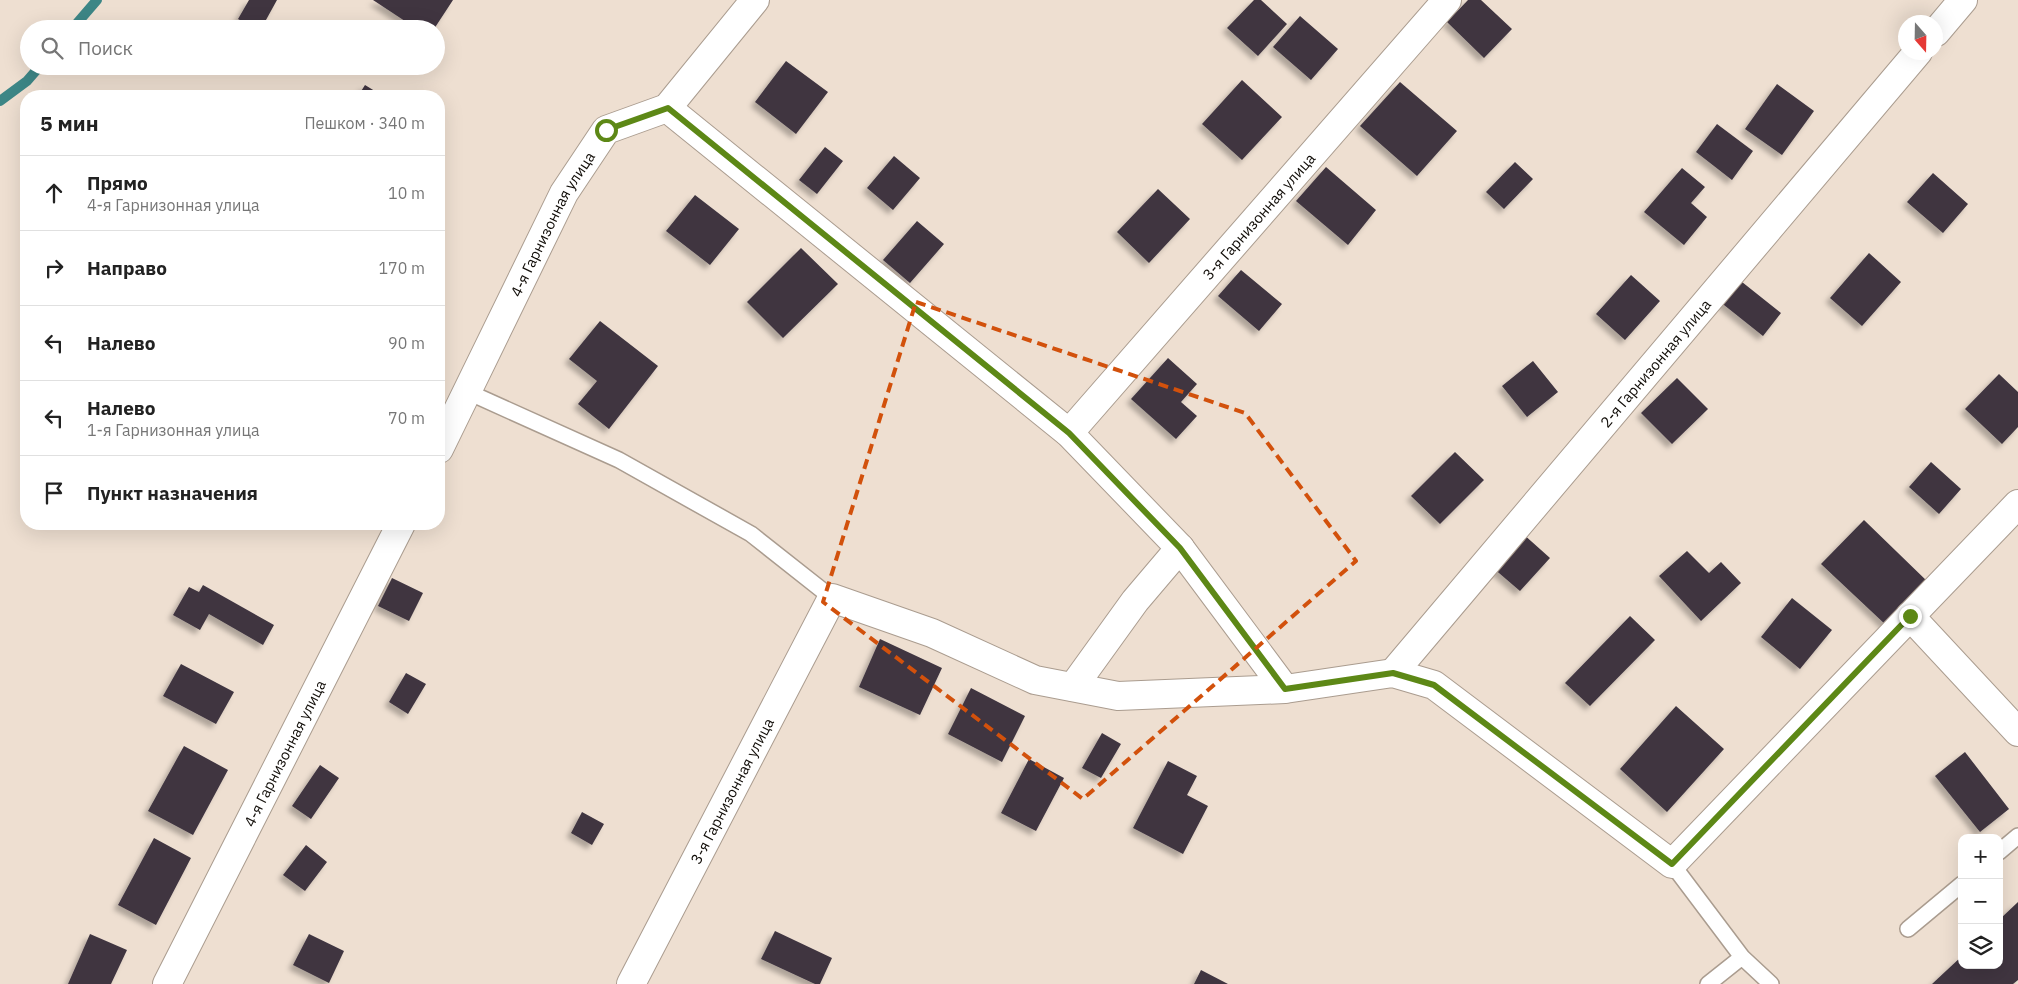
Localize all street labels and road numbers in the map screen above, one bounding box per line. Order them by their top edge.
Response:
street label: 4-я Гарнизонная улица [506,148,599,299]
street label: 3-я Гарнизонная улица [1198,149,1319,283]
street label: 2-я Гарнизонная улица [1596,295,1715,431]
street label: 4-я Гарнизонная улица [239,677,330,830]
street label: 3-я Гарнизонная улица [686,714,778,867]

